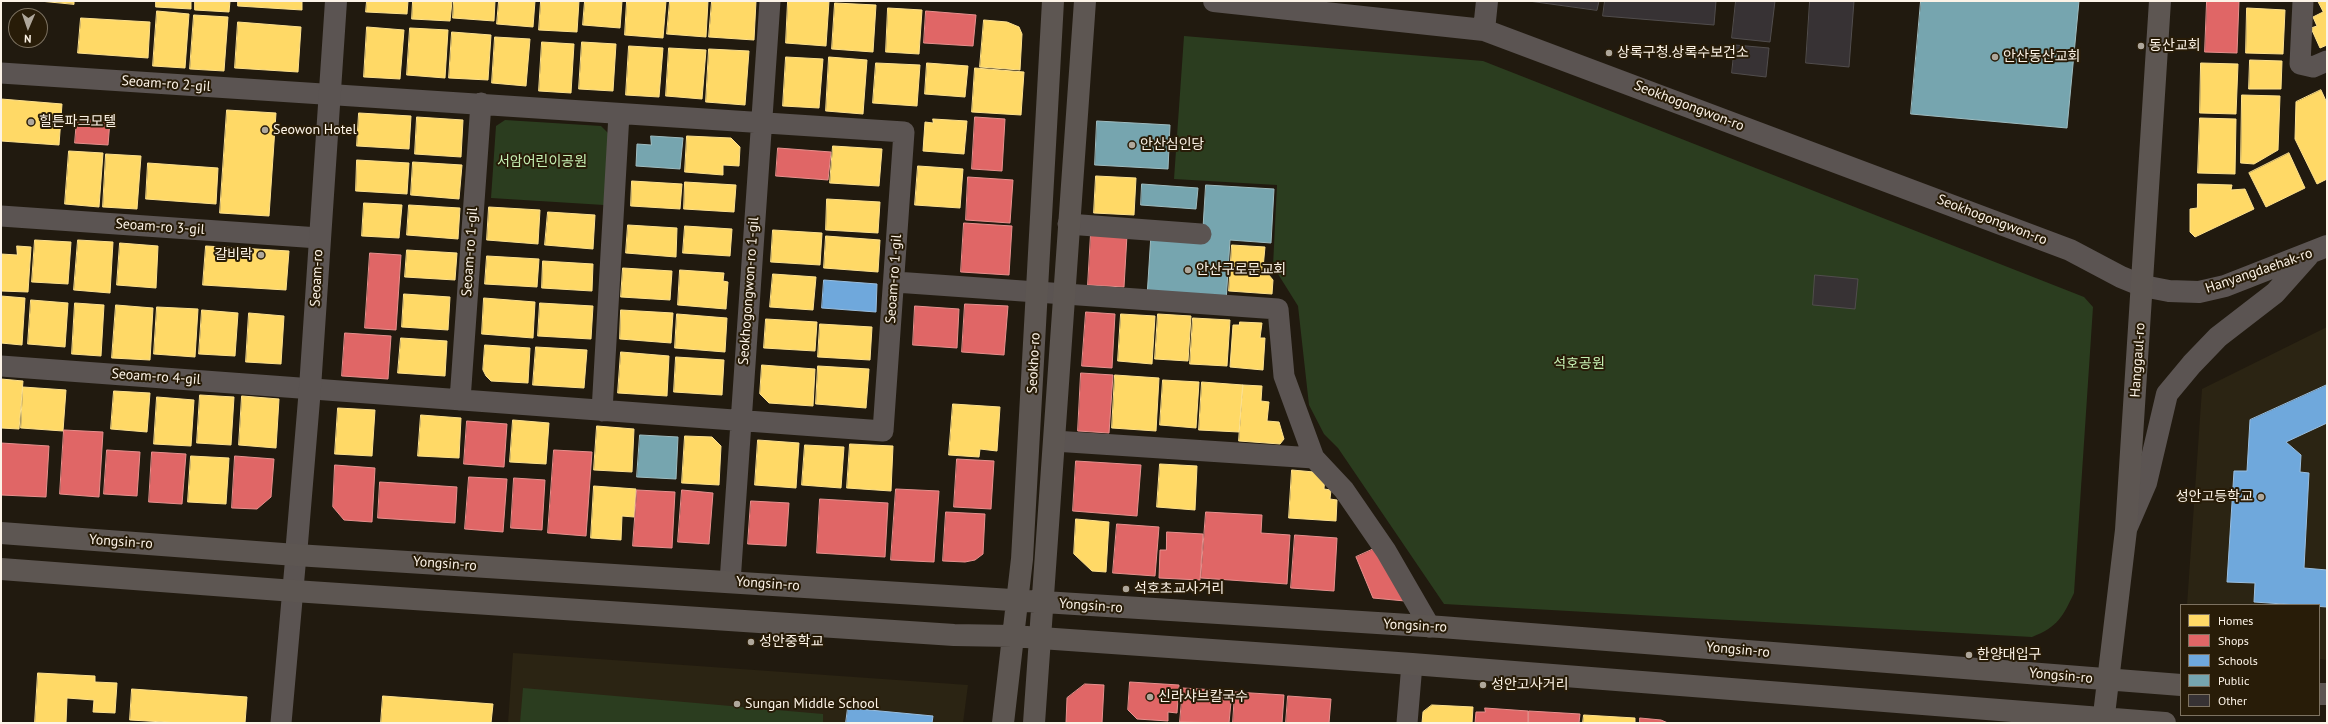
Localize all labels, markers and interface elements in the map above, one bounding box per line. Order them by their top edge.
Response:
north arrow [8,8,48,48]
text: N [24,32,31,46]
place label: 동산교회 [2149,38,2201,54]
marker: 동산교회 [2136,41,2146,51]
place label: 상록구청.상록수보건소 [1617,45,1749,61]
marker: 상록구청.상록수보건소 [1604,48,1614,58]
place label: 안산동산교회 [2003,49,2080,65]
marker: 안산동산교회 [1990,52,2000,62]
street label: Seoam-ro 2-gil [121,73,211,95]
street label: Seokhogongwon-ro [1632,77,1746,135]
place label: 힐튼파크모텔 [39,114,116,130]
marker: 힐튼파크모텔 [26,117,36,127]
place label: Seowon Hotel [273,122,356,138]
marker: Seowon Hotel [260,125,270,135]
place label: 안산심인당 [1140,137,1204,153]
marker: 안산심인당 [1127,140,1137,150]
park label: 서암어린이공원 [497,154,587,170]
street label: Seokhogongwon-ro [1935,191,2049,249]
street label: Seoam-ro 1-gil [459,207,481,297]
street label: Seoam-ro 3-gil [115,216,205,238]
street label: Seokhogongwon-ro 1-gil [735,216,763,366]
street label: Seoam-ro 1-gil [883,234,905,324]
street label: Hanyangdaehak-ro [2203,245,2315,297]
place label: 갈비락 [214,247,253,263]
street label: Seoam-ro [307,249,327,307]
marker: 갈비락 [256,250,266,260]
place label: 안산구로문교회 [1196,262,1286,278]
marker: 안산구로문교회 [1183,265,1193,275]
street label: Hanggaul-ro [2127,322,2149,398]
street label: Seokho-ro [1024,332,1044,394]
park label: 석호공원 [1553,356,1605,372]
street label: Seoam-ro 4-gil [111,366,201,388]
place label: 성안고등학교 [2176,489,2253,505]
marker: 성안고등학교 [2256,492,2266,502]
street label: Yongsin-ro [89,531,153,553]
street label: Yongsin-ro [413,553,477,575]
street label: Yongsin-ro [736,573,800,595]
place label: 석호초교사거리 [1134,581,1224,597]
marker: 석호초교사거리 [1121,584,1131,594]
street label: Yongsin-ro [1059,595,1123,617]
legend [2180,604,2320,716]
text: Homes [2218,613,2253,628]
street label: Yongsin-ro [1383,616,1447,636]
text: Shops [2218,633,2249,648]
place label: 성안중학교 [759,634,823,650]
marker: 성안중학교 [746,637,756,647]
street label: Yongsin-ro [1705,639,1771,661]
place label: 한양대입구 [1977,647,2041,663]
marker: 한양대입구 [1964,650,1974,660]
text: Schools [2218,653,2258,668]
street label: Yongsin-ro [2028,665,2094,687]
text: Public [2218,673,2249,688]
place label: 성안고사거리 [1491,677,1568,693]
marker: 성안고사거리 [1478,680,1488,690]
place label: 신라샤브칼국수 [1158,689,1248,705]
marker: 신라샤브칼국수 [1145,692,1155,702]
text: Other [2218,693,2247,708]
place label: Sungan Middle School [745,696,879,712]
marker: Sungan Middle School [732,699,742,709]

